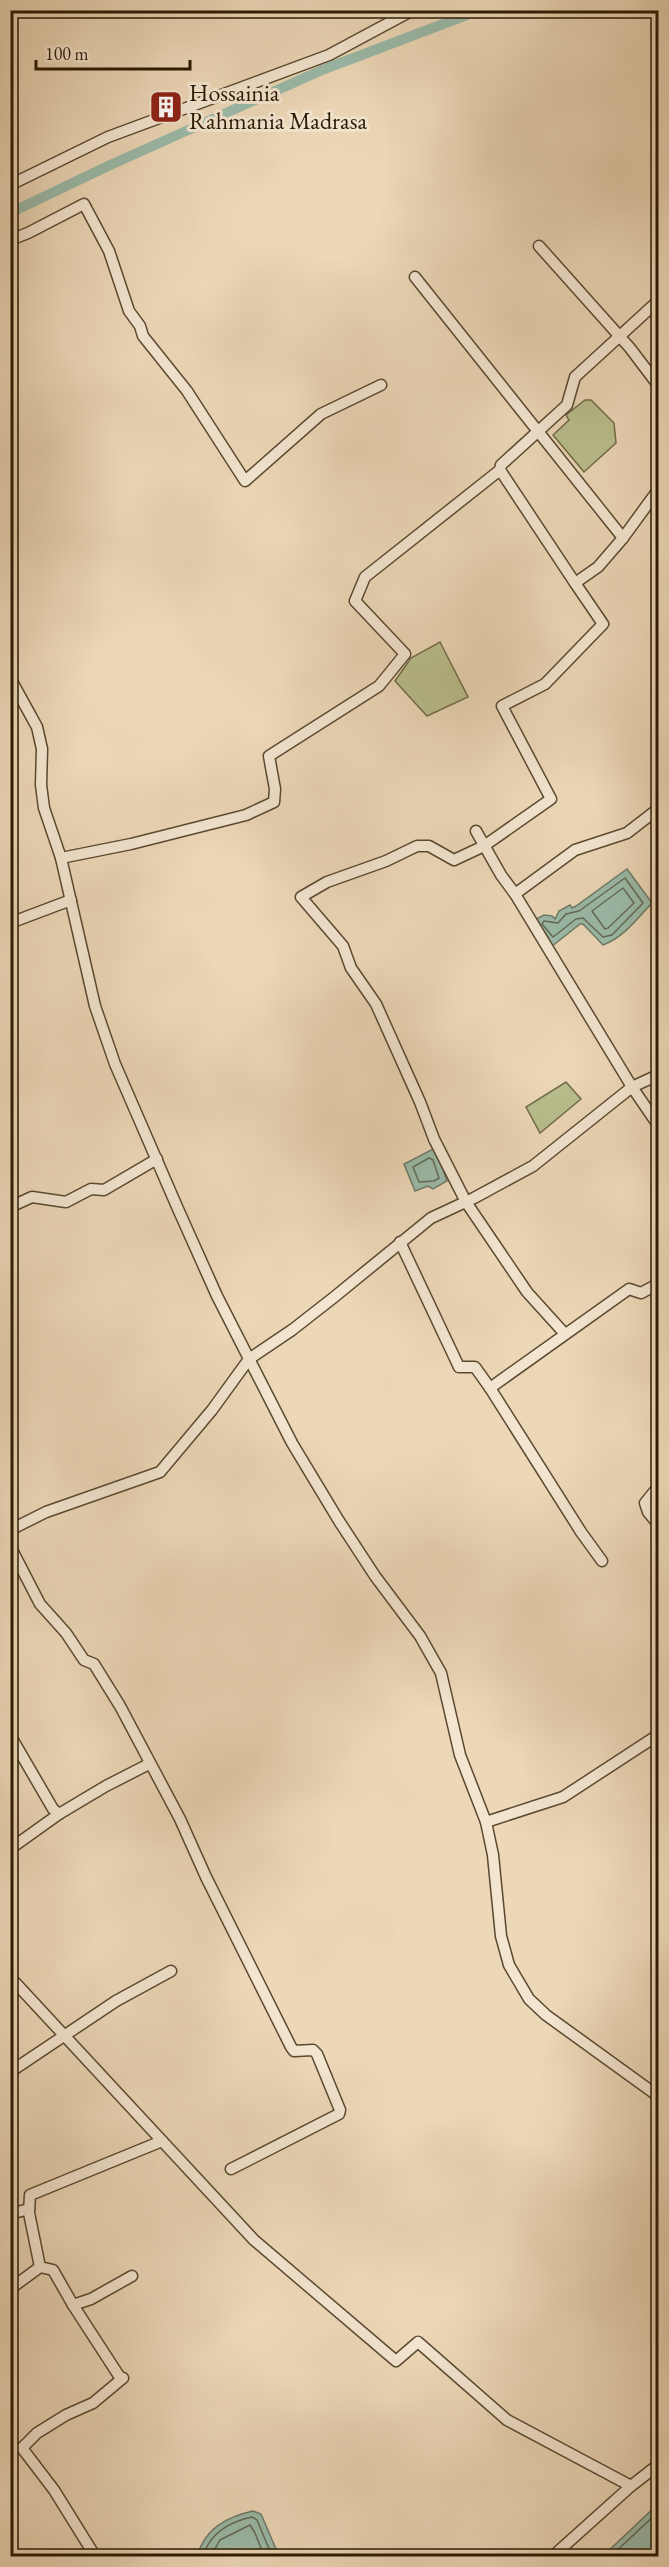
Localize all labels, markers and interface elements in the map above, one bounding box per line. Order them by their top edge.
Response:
scale bar [36,33,190,71]
text: 100 m [45,42,89,65]
place label: Hossainia Rahmania Madrasa [189,77,367,136]
building icon: Hossainia Rahmania Madrasa [148,89,184,125]

